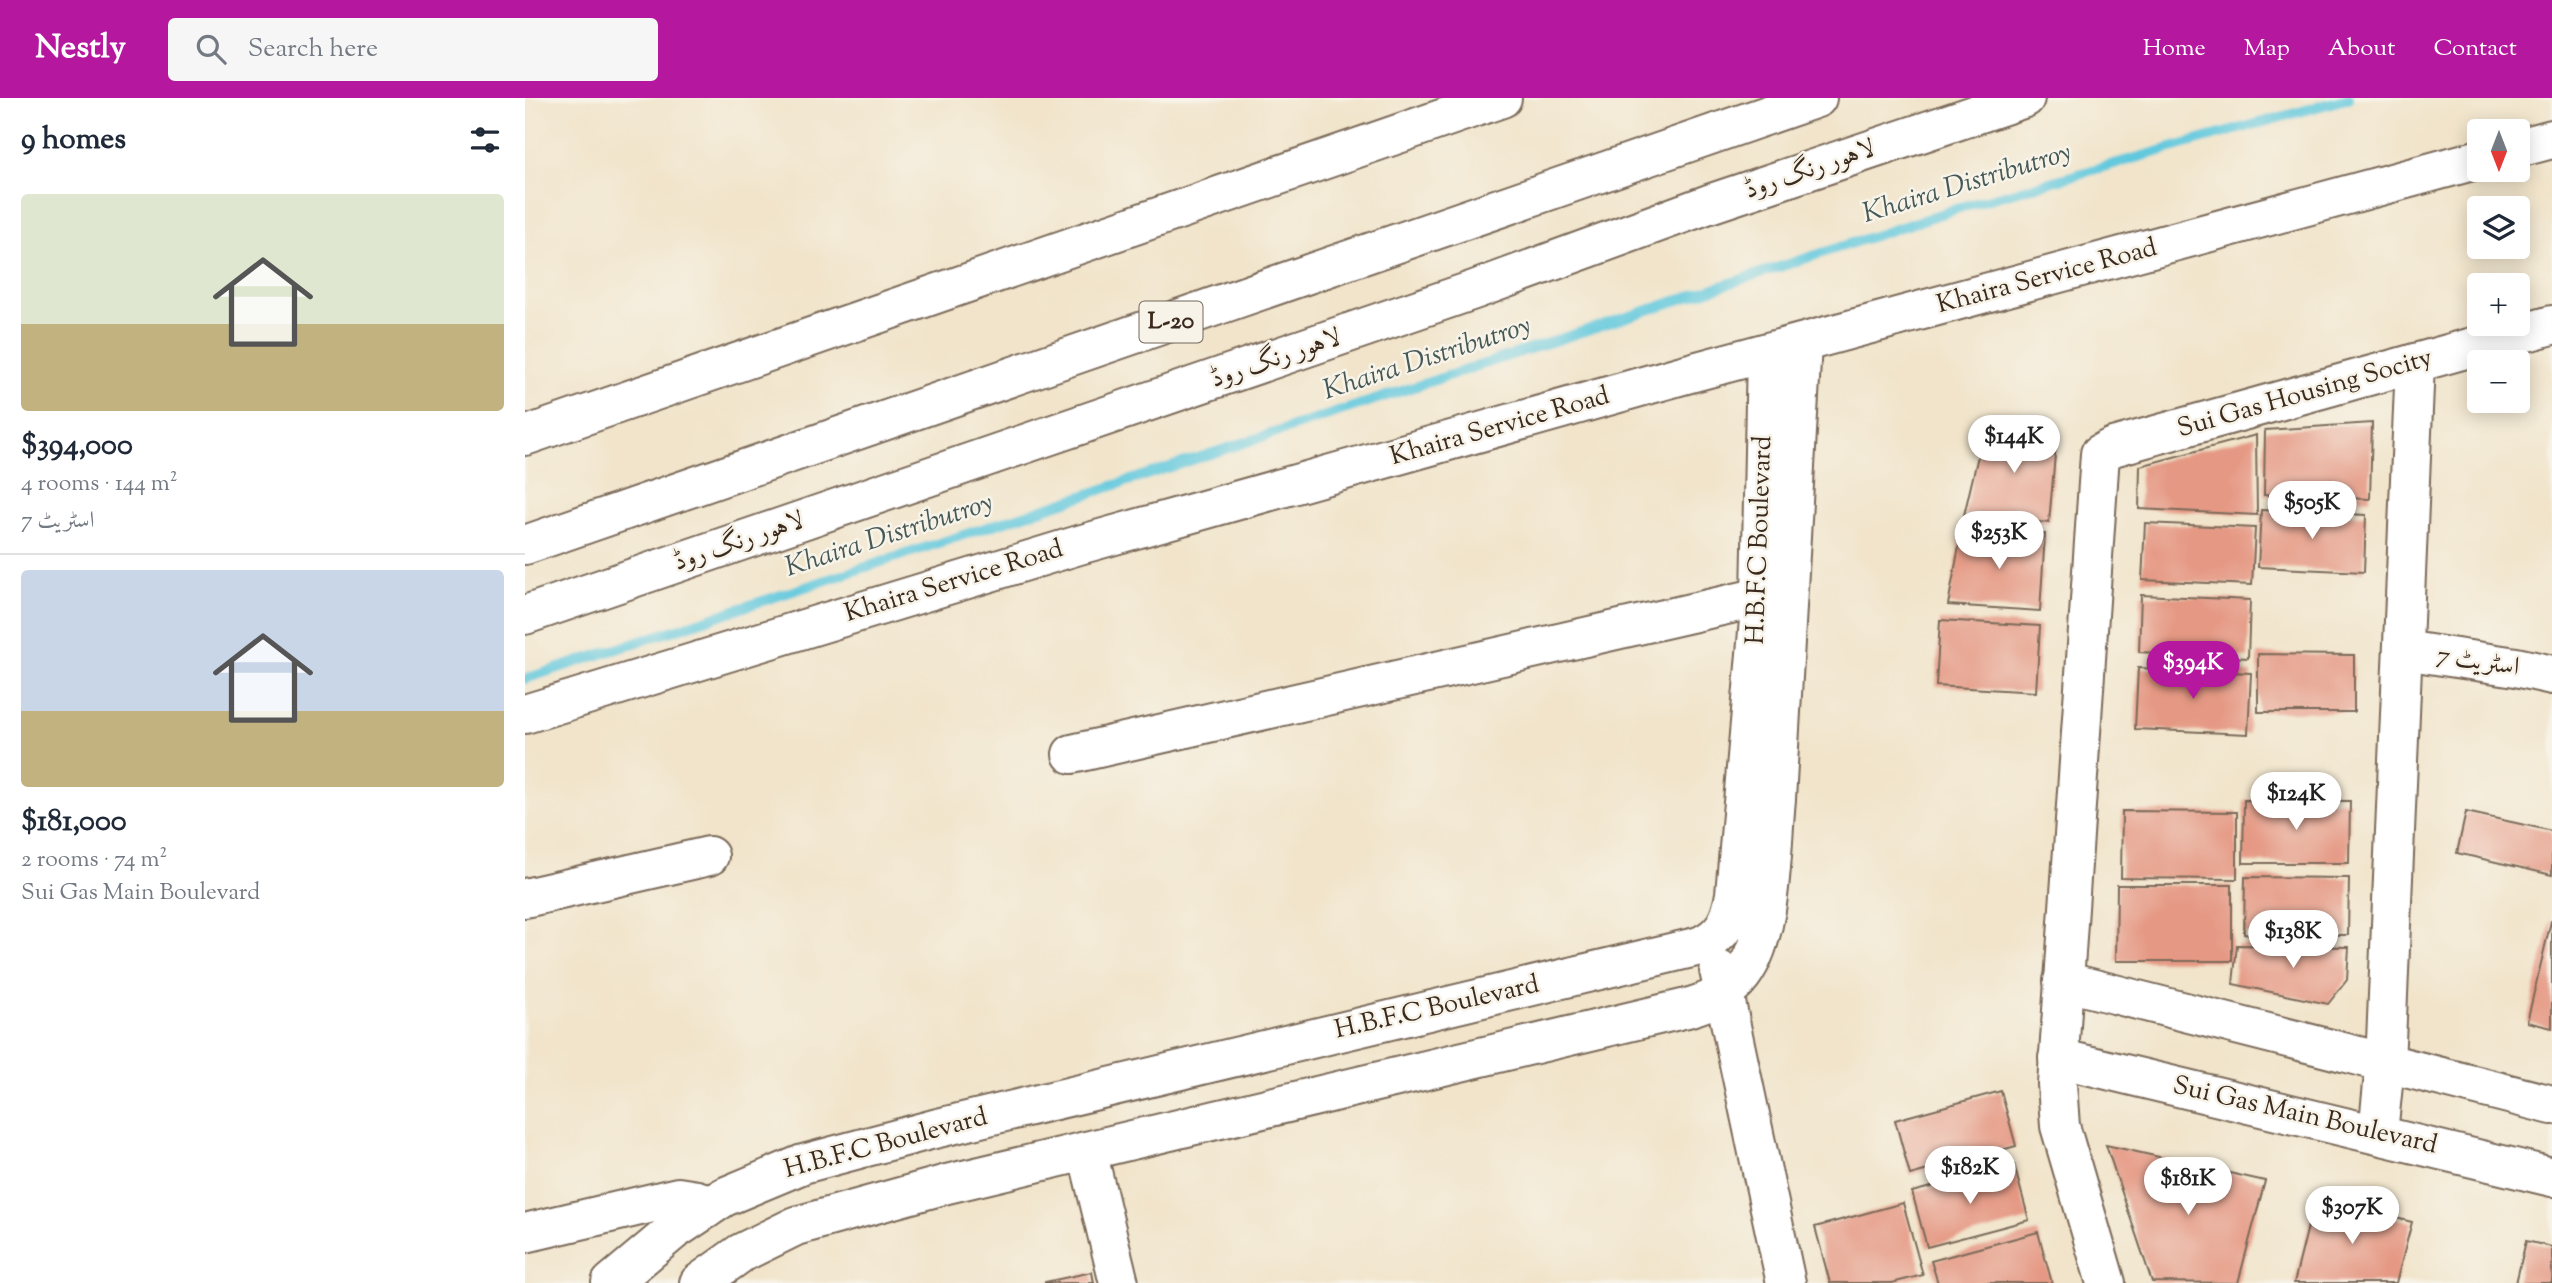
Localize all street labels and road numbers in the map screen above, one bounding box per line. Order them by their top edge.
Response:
street label: لاہور رنگ روڈ [1740,130,1880,210]
street label: Khaira Service Road [1933,230,2162,324]
road number: L-20 [1139,302,1203,342]
street label: لاہور رنگ روڈ [1206,319,1346,399]
street label: Sui Gas Housing Socity [2173,340,2437,448]
street label: Khaira Service Road [1386,378,1614,476]
street label: H.B.F.C Boulevard [1738,435,1782,645]
street label: لاہور رنگ روڈ [669,502,809,582]
street label: Khaira Service Road [840,531,1068,633]
street label: اسٹریٹ 7 [2434,637,2522,687]
street label: H.B.F.C Boulevard [1331,966,1543,1050]
street label: Sui Gas Main Boulevard [2169,1068,2441,1165]
street label: H.B.F.C Boulevard [780,1099,992,1189]

